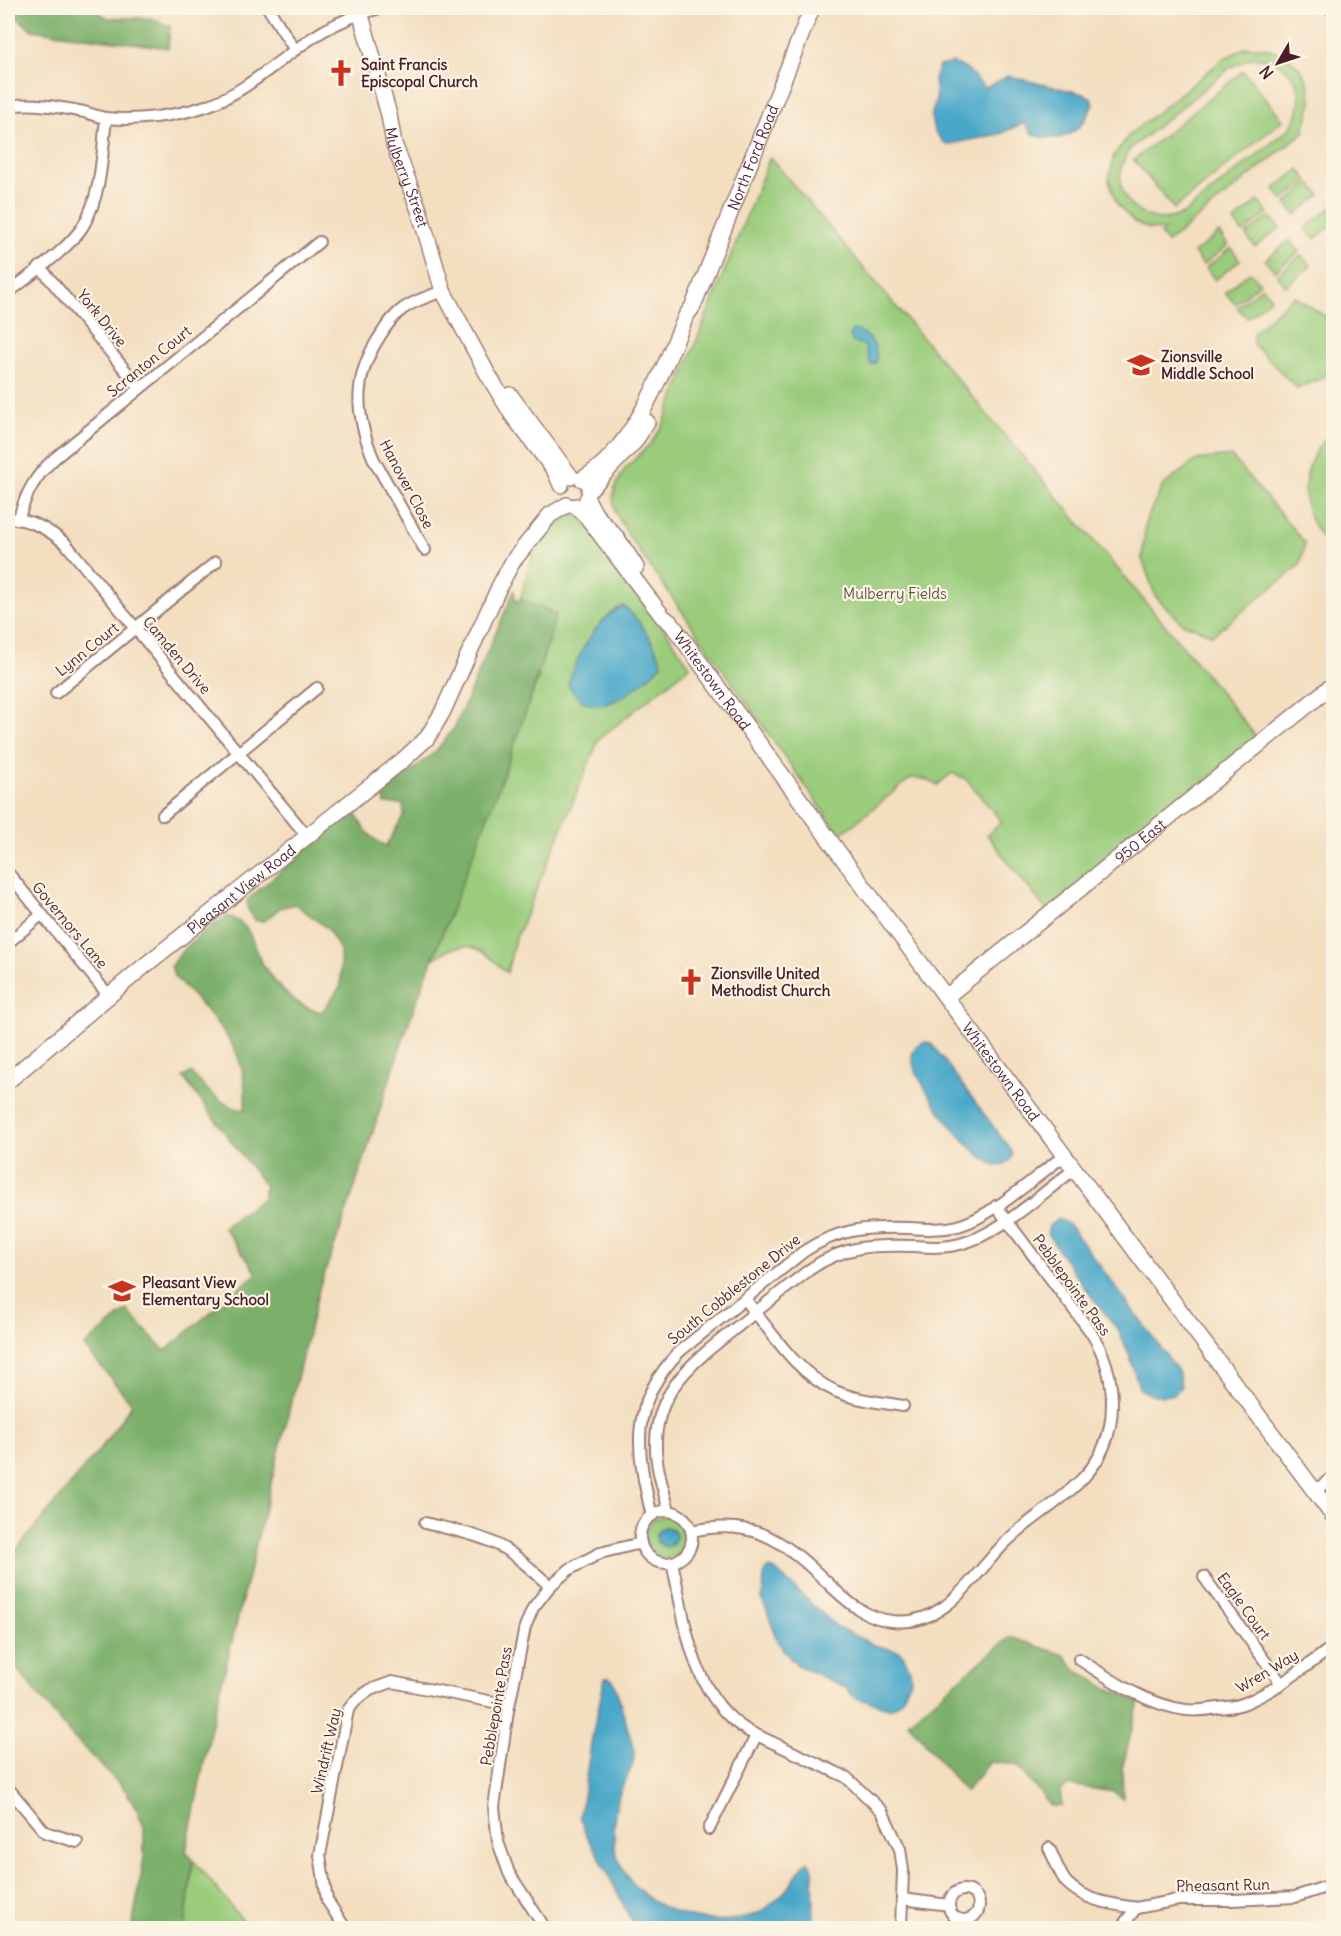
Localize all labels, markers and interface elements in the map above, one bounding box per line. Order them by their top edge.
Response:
north arrow [1248,33,1308,93]
place label: Saint Francis Episcopal Church [361,55,478,92]
church icon: Saint Francis Episcopal Church [326,58,356,88]
text: N [1255,62,1278,83]
street label: North Ford Road [723,102,782,213]
street label: Mulberry Street [382,126,433,229]
street label: York Drive [73,285,131,351]
street label: Scranton Court [103,321,195,401]
place label: Zionsville Middle School [1161,347,1254,383]
school or university icon: Zionsville Middle School [1126,350,1156,380]
street label: Hanover Close [376,436,438,532]
park label: Mulberry Fields [843,584,947,603]
street label: Camden Drive [139,612,215,698]
street label: Lynn Court [52,618,122,680]
street label: Whitestown Road [670,627,755,734]
street label: 950 East [1111,814,1169,867]
street label: Pleasant View Road [183,840,299,938]
street label: Governors Lane [28,878,112,972]
place label: Zionsville United Methodist Church [711,964,831,1000]
church icon: Zionsville United Methodist Church [676,967,706,997]
street label: Whitestown Road [958,1018,1044,1124]
street label: South Cobblestone Drive [664,1230,804,1348]
street label: Pebblepointe Pass [1029,1231,1115,1340]
place label: Pleasant View Elementary School [142,1273,269,1310]
school or university icon: Pleasant View Elementary School [107,1276,137,1306]
street label: Eagle Court [1213,1569,1275,1643]
street label: Pebblepointe Pass [476,1645,516,1767]
street label: Wren Way [1232,1645,1302,1697]
street label: Windrift Way [307,1706,345,1796]
street label: Pheasant Run [1176,1875,1270,1895]

